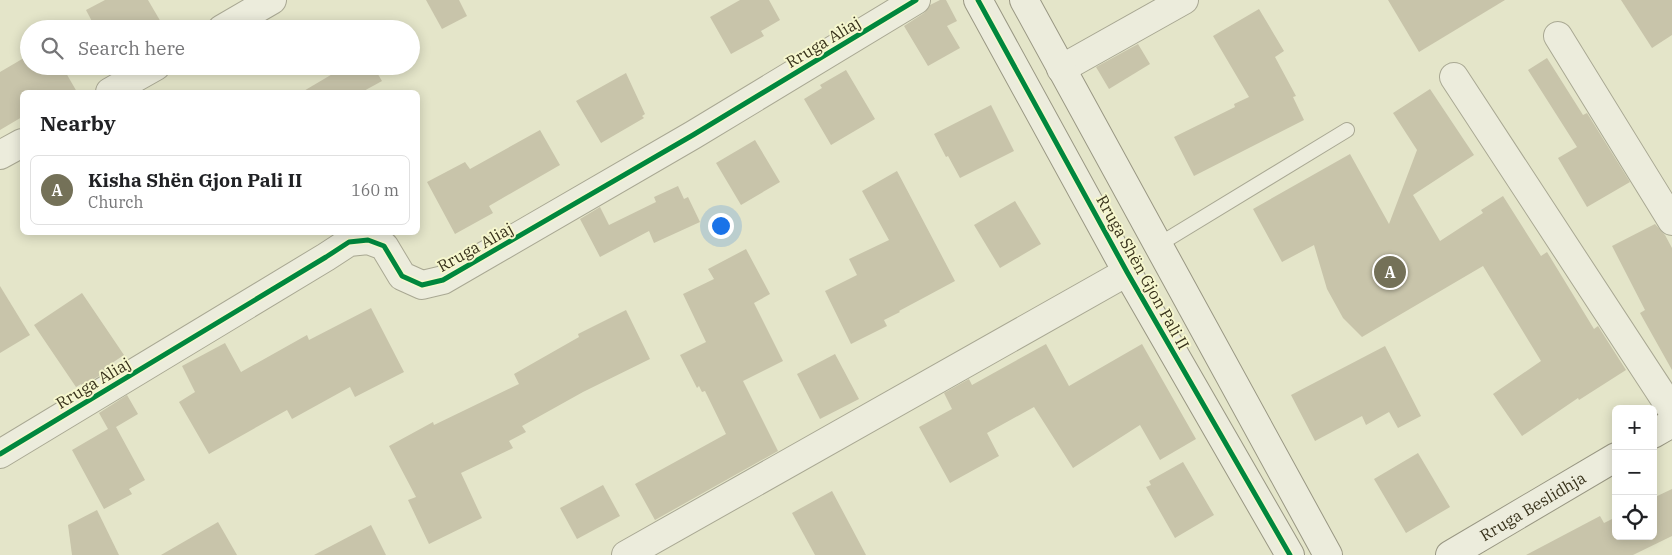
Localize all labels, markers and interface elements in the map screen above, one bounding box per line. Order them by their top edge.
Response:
street label: Rruga Aliaj [782,12,864,72]
search box [20,20,420,75]
icon: search [38,34,66,62]
text: Search here [78,36,185,60]
text: Nearby [40,109,116,137]
text: Kisha Shën Gjon Pali II [88,168,302,192]
text: A [51,180,63,200]
text: 160 m [351,180,399,200]
street label: Rruga Shën Gjon Pali II [1092,191,1194,353]
text: Church [88,192,144,212]
your location [708,213,734,239]
street label: Rruga Aliaj [434,218,516,276]
pin: A [1374,253,1406,291]
street label: Rruga Aliaj [52,353,134,413]
map controls [1612,405,1657,540]
button: + [1612,405,1657,450]
button: − [1612,450,1657,495]
street label: Rruga Beslidhja [1476,467,1589,545]
button: locate [1612,495,1657,540]

